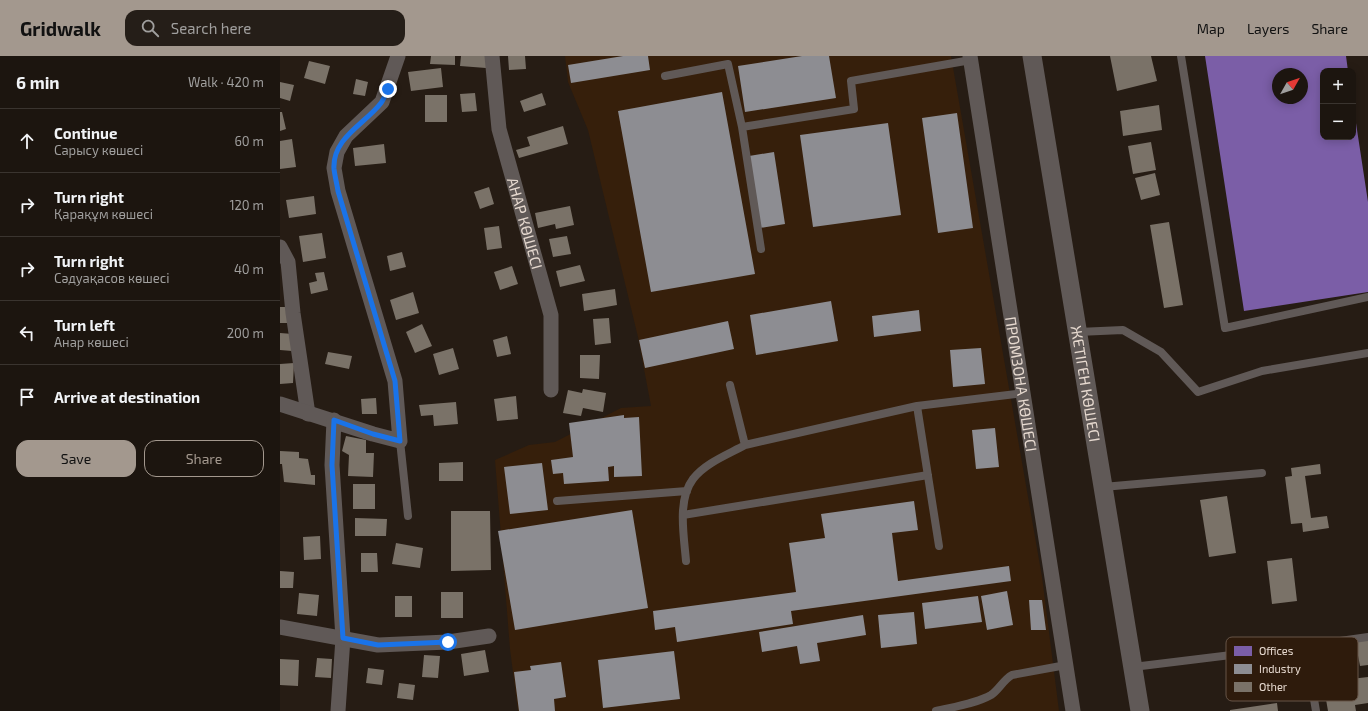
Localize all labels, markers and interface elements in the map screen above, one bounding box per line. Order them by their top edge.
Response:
search box [125,10,405,46]
text: Gridwalk [20,17,101,40]
icon: search [139,17,161,39]
text: Search here [171,19,251,37]
text: Map [1197,20,1225,37]
text: Layers [1247,20,1289,37]
text: Share [1311,20,1348,37]
north arrow [1272,68,1308,104]
map controls [1320,68,1356,140]
button: + [1320,68,1356,104]
text: 6 min [16,72,60,92]
text: Walk · 420 m [188,74,264,90]
route end [379,80,397,98]
button: − [1320,104,1356,140]
text: Continue [54,124,117,142]
icon: ahead [16,130,38,152]
text: 60 m [234,133,264,149]
text: Сарысу көшесі [54,142,143,158]
street label: АНАР КӨШЕСІ [504,175,547,271]
text: Turn right [54,188,124,206]
icon: right [16,194,38,216]
text: 120 m [229,197,264,213]
text: Қарақұм көшесі [54,206,153,222]
text: Turn right [54,252,124,270]
icon: right [16,258,38,280]
text: 40 m [234,261,264,277]
text: Сәдуақасов көшесі [54,270,169,286]
street label: ПРОМЗОНА КӨШЕСІ [1002,315,1041,453]
text: Turn left [54,316,115,334]
icon: left [16,322,38,344]
street label: ЖЕТІГЕН КӨШЕСІ [1068,324,1104,443]
text: 200 m [227,325,264,341]
text: Анар көшесі [54,334,129,350]
icon: arrive [16,386,38,408]
text: Arrive at destination [54,388,200,406]
button: Save [16,440,136,477]
button: Share [144,440,264,477]
route start [439,633,457,651]
legend [1226,637,1358,701]
text: Offices [1259,644,1294,657]
text: Industry [1259,662,1301,675]
text: Other [1259,680,1288,693]

